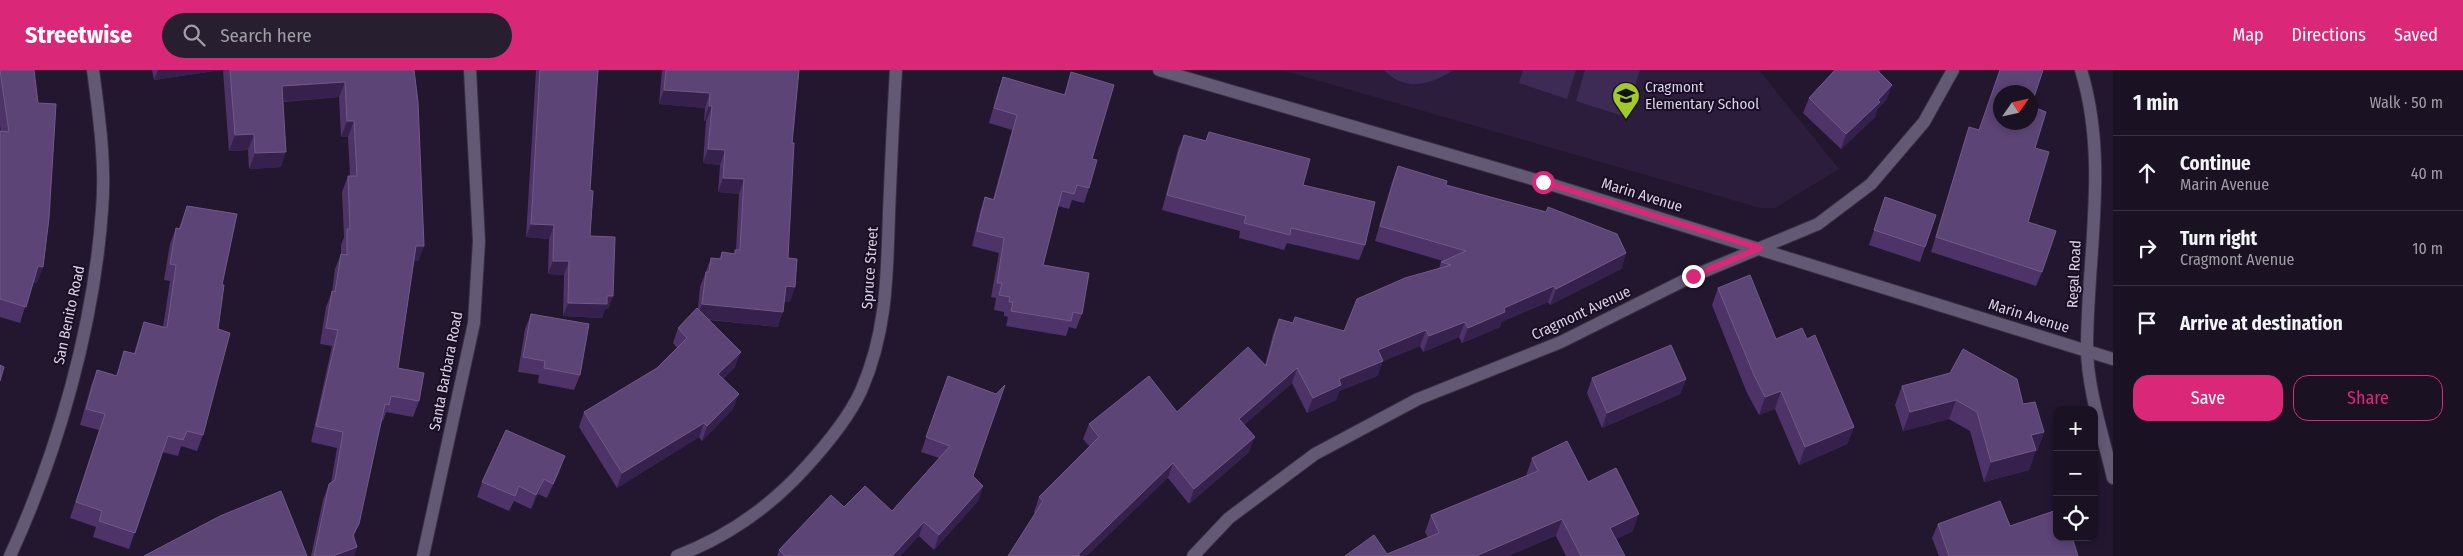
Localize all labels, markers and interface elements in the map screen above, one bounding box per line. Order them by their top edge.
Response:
search box [162,13,512,58]
text: Streetwise [25,21,132,49]
icon: search [180,21,208,49]
text: Search here [220,24,312,47]
text: Map [2232,24,2264,46]
text: Directions [2292,24,2366,46]
text: Saved [2394,24,2438,46]
place label: Cragmont Elementary School [1645,78,1759,113]
school or university icon: Cragmont Elementary School [1611,81,1641,120]
north arrow [1993,85,2038,130]
text: 1 min [2133,90,2179,116]
text: Walk · 50 m [2369,93,2443,112]
text: Continue [2180,152,2251,175]
icon: ahead [2133,159,2161,187]
text: 40 m [2411,164,2443,183]
route start [1532,171,1555,194]
street label: Marin Avenue [1599,174,1685,216]
text: Marin Avenue [2180,175,2269,194]
street label: Spruce Street [858,226,882,310]
text: Turn right [2180,227,2257,250]
icon: right [2133,234,2161,262]
text: 10 m [2412,239,2443,258]
street label: Regal Road [2063,240,2085,308]
text: Cragmont Avenue [2180,250,2294,269]
street label: San Benito Road [50,264,88,366]
route end [1682,265,1705,288]
street label: Cragmont Avenue [1529,282,1633,344]
street label: Marin Avenue [1986,295,2072,337]
icon: arrive [2133,309,2161,337]
street label: Santa Barbara Road [426,310,466,432]
text: Arrive at destination [2180,312,2343,335]
button: Save [2133,375,2283,421]
button: Share [2293,375,2443,421]
map controls [2053,406,2098,541]
button: + [2053,406,2098,451]
button: − [2053,451,2098,496]
button: locate [2053,496,2098,541]

